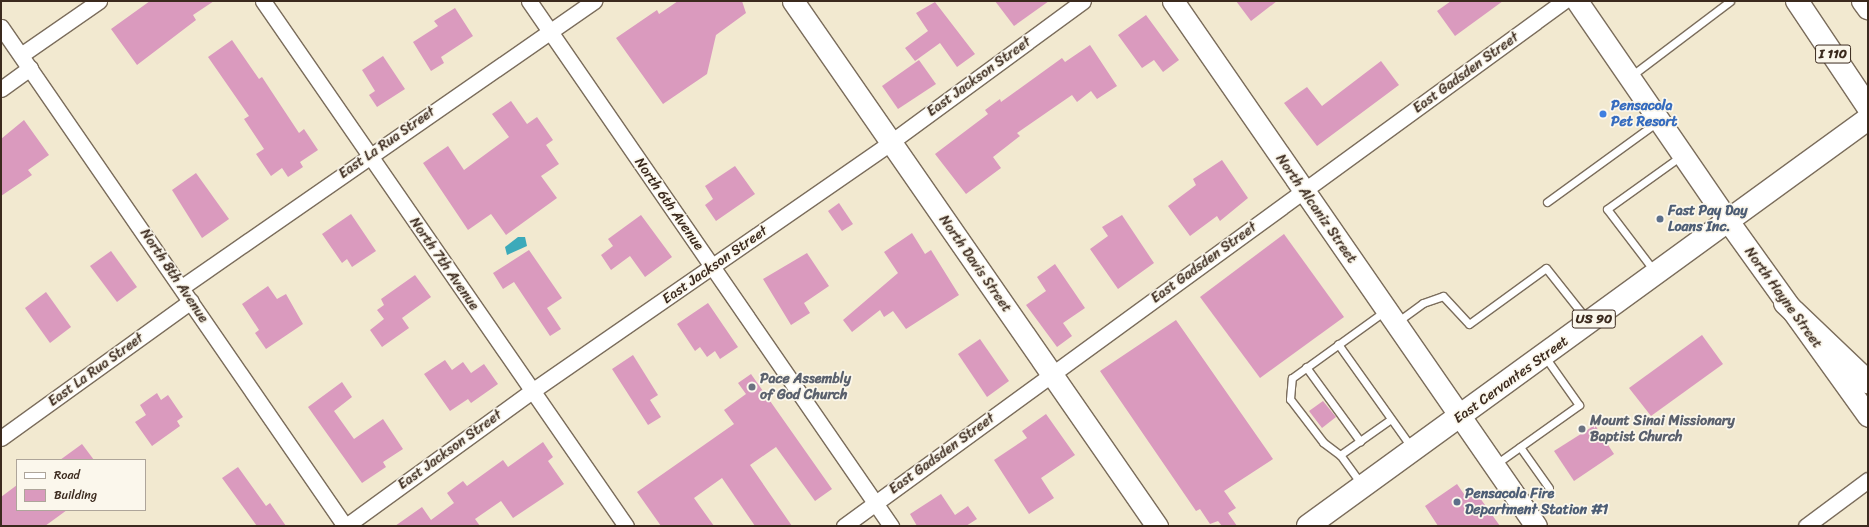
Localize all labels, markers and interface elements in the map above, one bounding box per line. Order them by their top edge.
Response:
street label: East Gadsden Street [1410,29,1522,117]
street label: East Jackson Street [924,34,1034,120]
road number: I 110 [1815,43,1851,65]
place label: Pensacola Pet Resort [1611,98,1677,130]
street label: East La Rua Street [335,103,439,183]
marker: Pensacola Pet Resort [1598,109,1608,119]
street label: North Alcaniz Street [1272,151,1360,267]
street label: North 6th Avenue [631,154,707,254]
place label: Fast Pay Day Loans Inc. [1668,203,1748,236]
street label: North Davis Street [935,212,1015,316]
street label: North 7th Avenue [406,214,482,314]
marker: Fast Pay Day Loans Inc. [1655,214,1665,224]
street label: East Gadsden Street [1148,219,1260,307]
street label: East Jackson Street [660,223,770,307]
street label: North 8th Avenue [136,226,212,326]
street label: North Hayne Street [1740,243,1826,353]
road number: US 90 [1571,308,1617,330]
street label: East La Rua Street [44,329,148,411]
street label: East Cervantes Street [1450,333,1572,427]
place label: Pace Assembly of God Church [760,371,852,404]
marker: Pace Assembly of God Church [747,382,757,392]
street label: East Jackson Street [395,407,505,493]
street label: East Gadsden Street [886,410,998,498]
place label: Mount Sinai Missionary Baptist Church [1590,413,1735,446]
marker: Mount Sinai Missionary Baptist Church [1577,424,1587,434]
legend [16,459,146,511]
text: Road [54,464,80,486]
text: Building [54,484,97,506]
place label: Pensacola Fire Department Station #1 [1465,486,1608,518]
marker: Pensacola Fire Department Station #1 [1452,497,1462,507]

